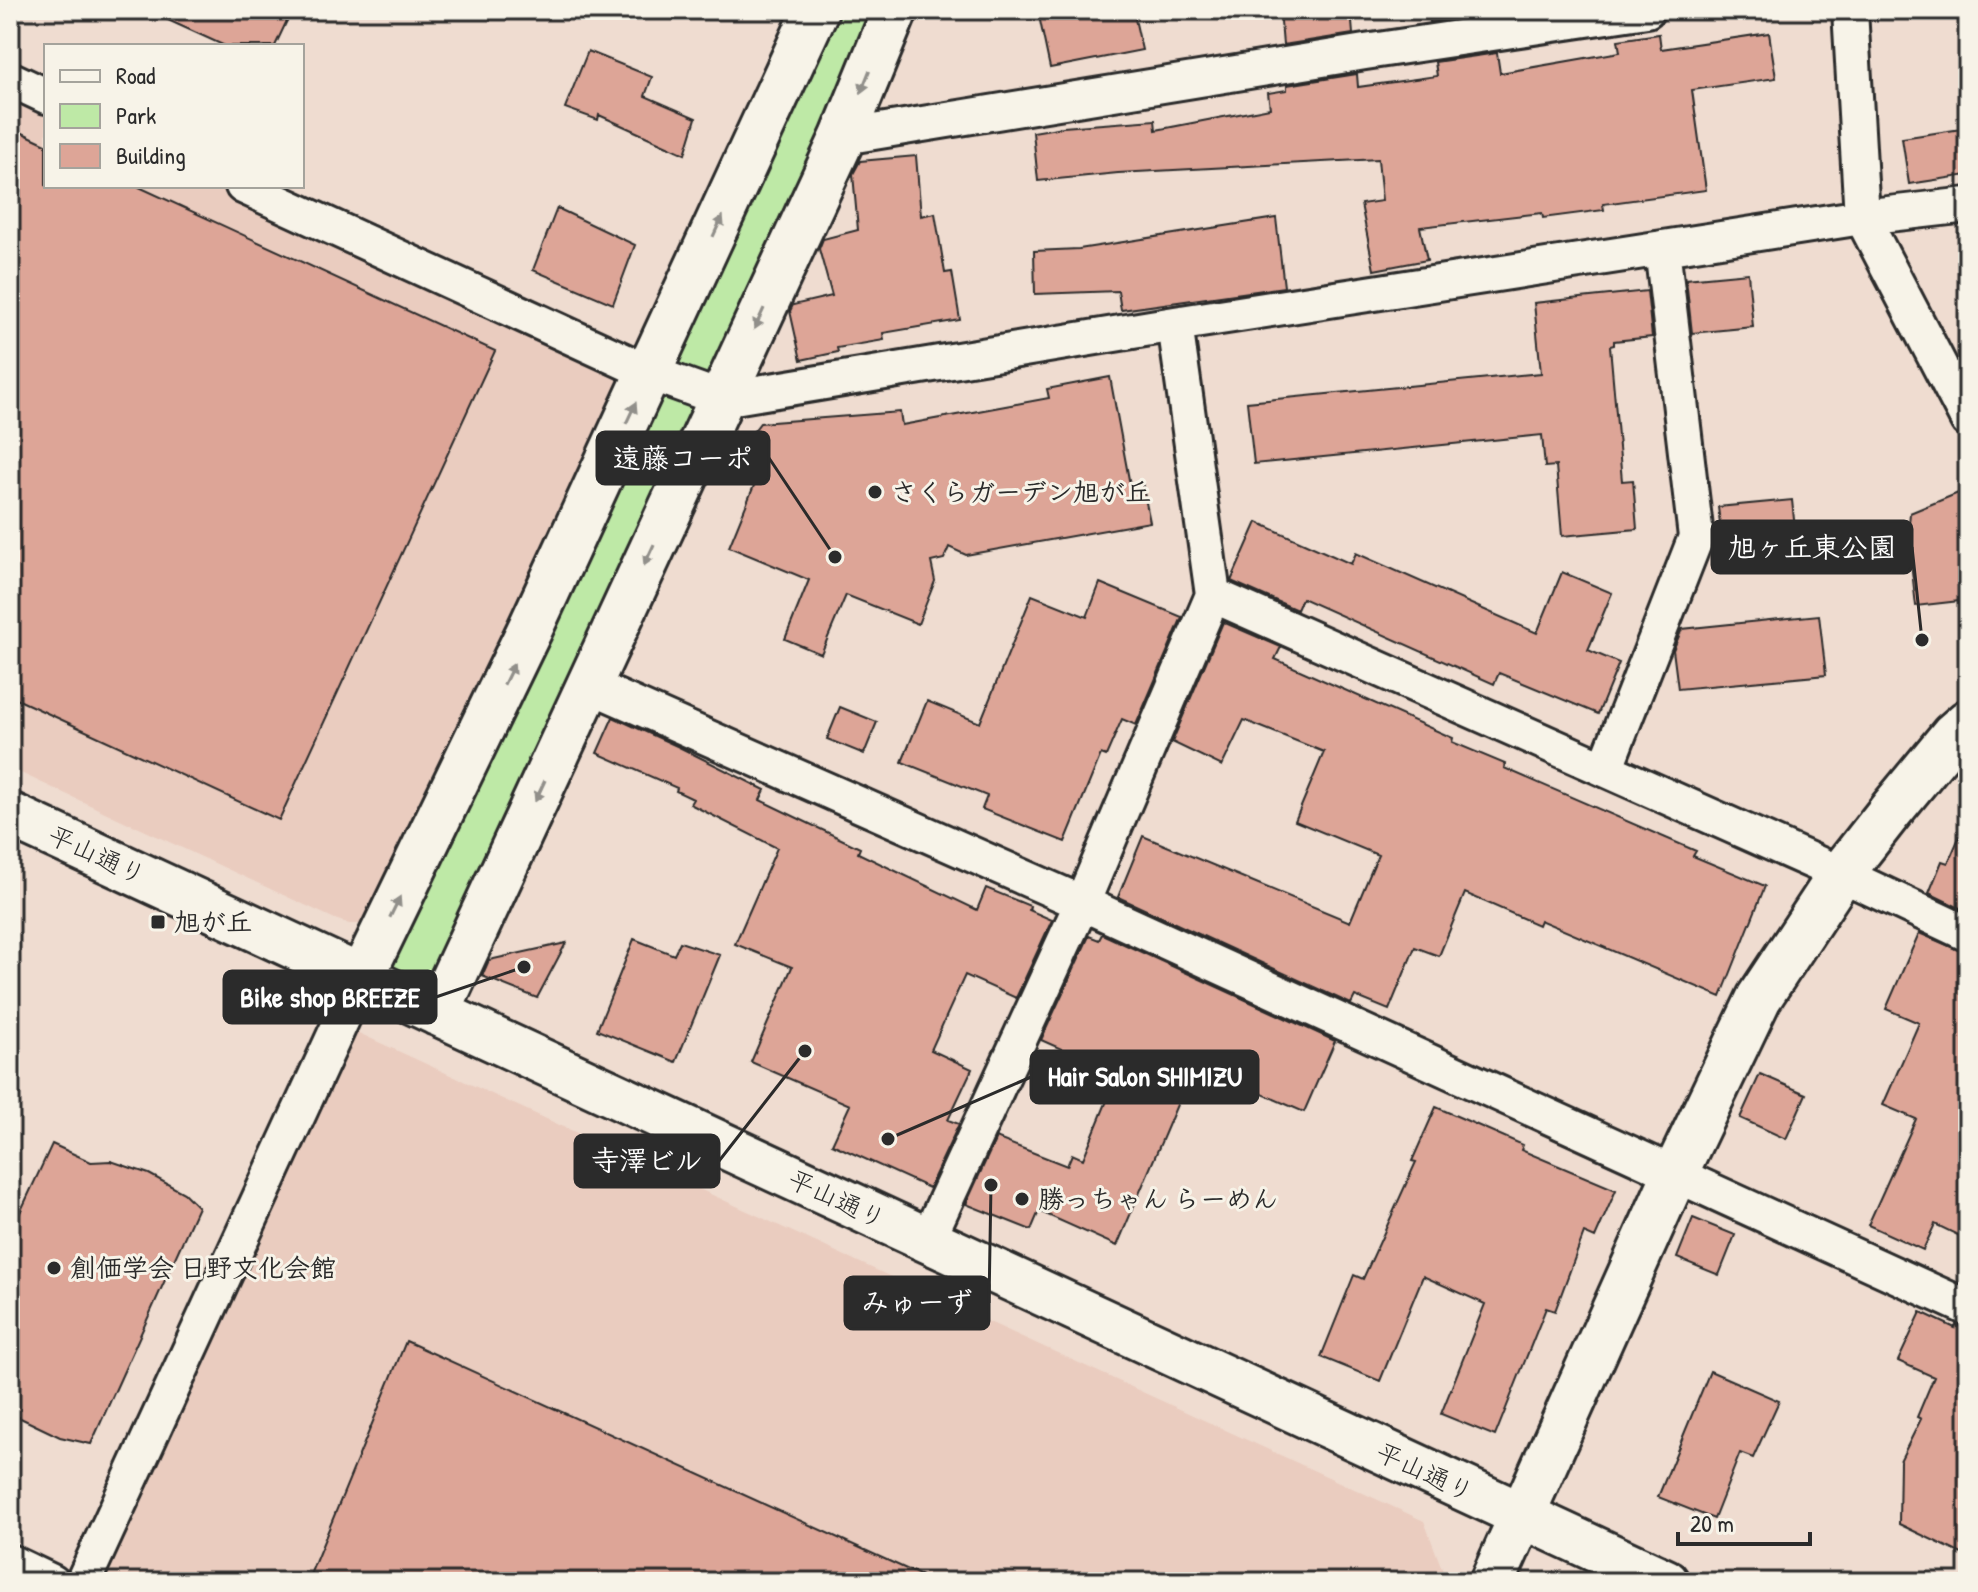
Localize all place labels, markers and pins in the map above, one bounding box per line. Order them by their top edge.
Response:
callout: 遠藤コーポ [597,432,769,484]
place label: さくらガーデン旭が丘 [891,474,1151,509]
marker: さくらガーデン旭が丘 [866,483,884,501]
callout: 旭ヶ丘東公園 [1712,521,1912,573]
place label: 旭が丘 [174,904,252,939]
marker: 旭が丘 [149,913,167,931]
callout: Bike shop BREEZE [224,971,436,1023]
callout: Hair Salon SHIMIZU [1031,1051,1258,1103]
callout: 寺澤ビル [575,1135,719,1187]
place label: 勝っちゃん らーめん [1038,1181,1278,1216]
marker: 勝っちゃん らーめん [1013,1190,1031,1208]
place label: 創価学会 日野文化会館 [70,1250,336,1285]
marker: 創価学会 日野文化会館 [45,1259,63,1277]
callout: みゅーず [845,1277,989,1329]

